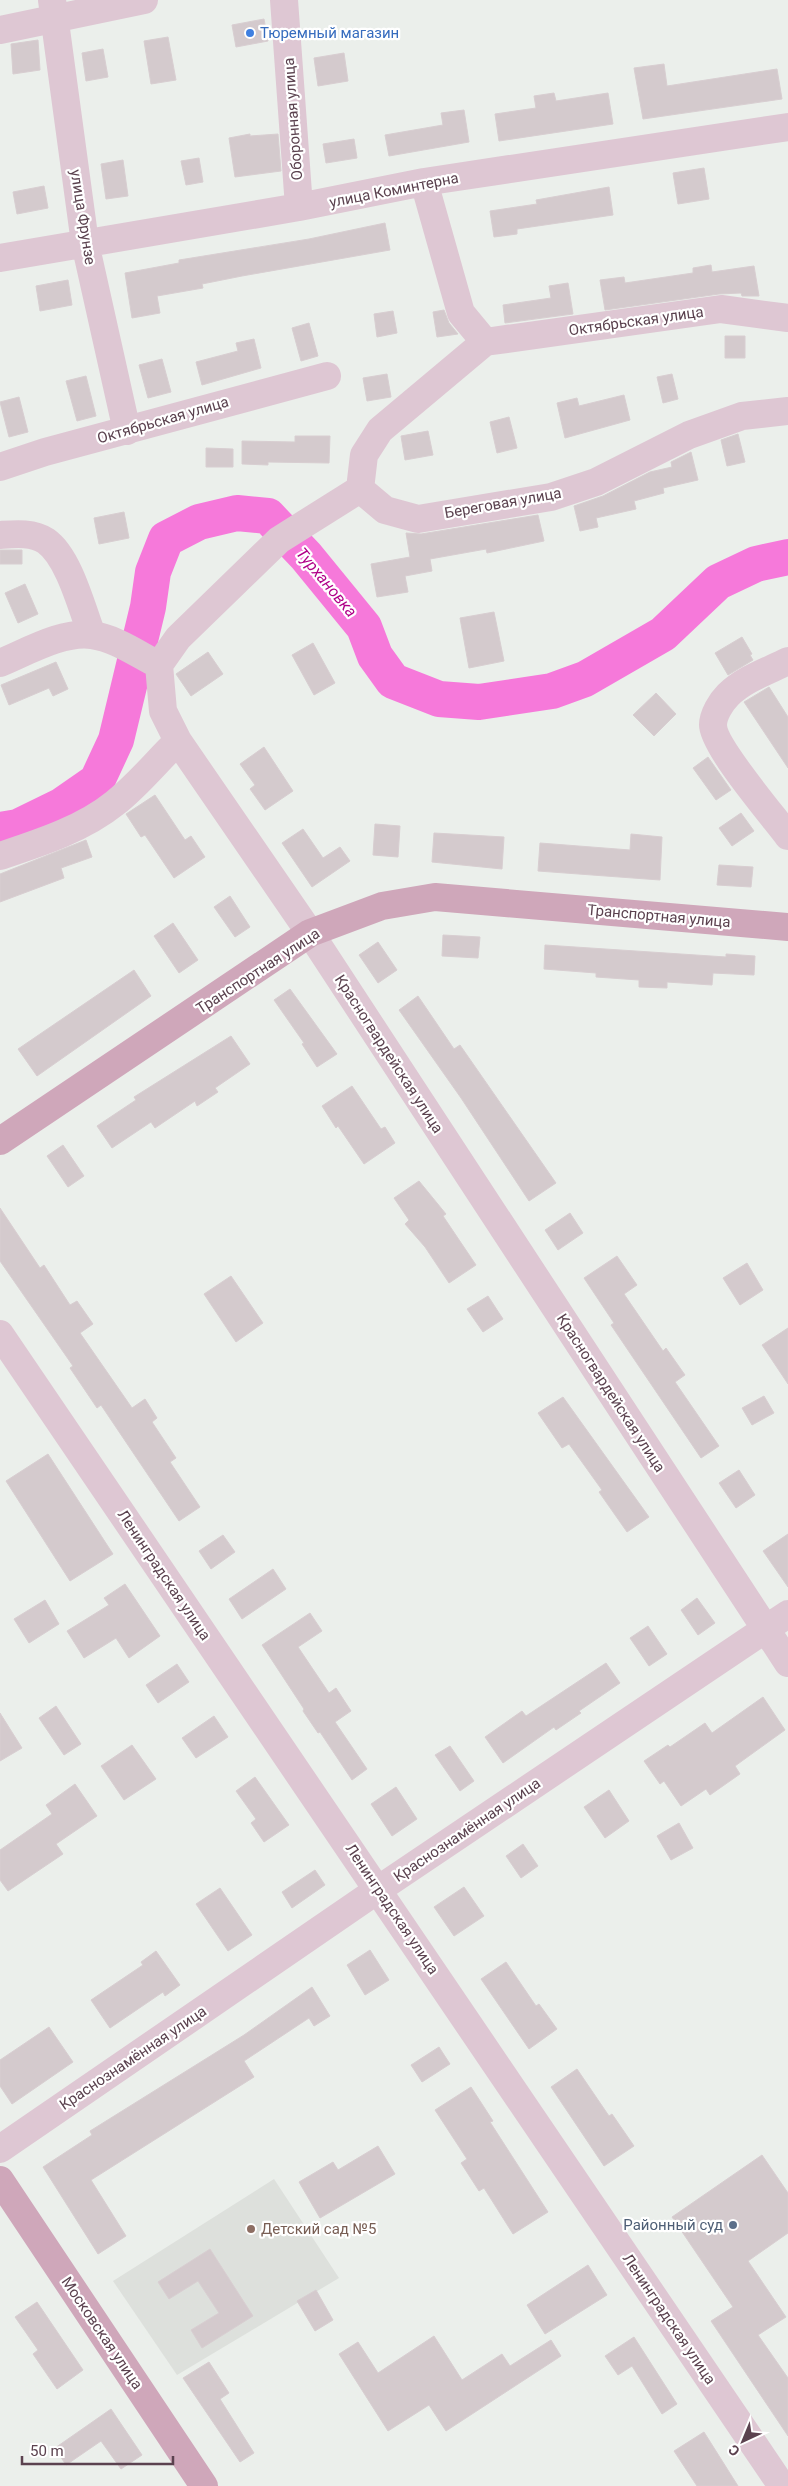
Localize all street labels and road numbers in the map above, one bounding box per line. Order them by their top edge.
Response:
street label: Оборонная улица [280,57,306,181]
street label: улица Фрунзе [67,168,99,266]
street label: улица Коминтерна [328,169,460,211]
street label: Октябрьская улица [567,303,705,339]
street label: Октябрьская улица [95,393,231,447]
street label: Береговая улица [443,484,563,522]
street label: Транспортная улица [587,901,731,931]
street label: Транспортная улица [193,924,323,1018]
street label: Красногвардейская улица [331,971,447,1137]
street label: Красногвардейская улица [553,1310,669,1476]
street label: Ленинградская улица [114,1506,214,1644]
street label: Краснознамённая улица [390,1774,544,1886]
street label: Ленинградская улица [342,1840,442,1978]
street label: Краснознамённая улица [56,2002,210,2114]
street label: Ленинградская улица [619,2250,719,2388]
street label: Московская улица [58,2273,146,2393]

